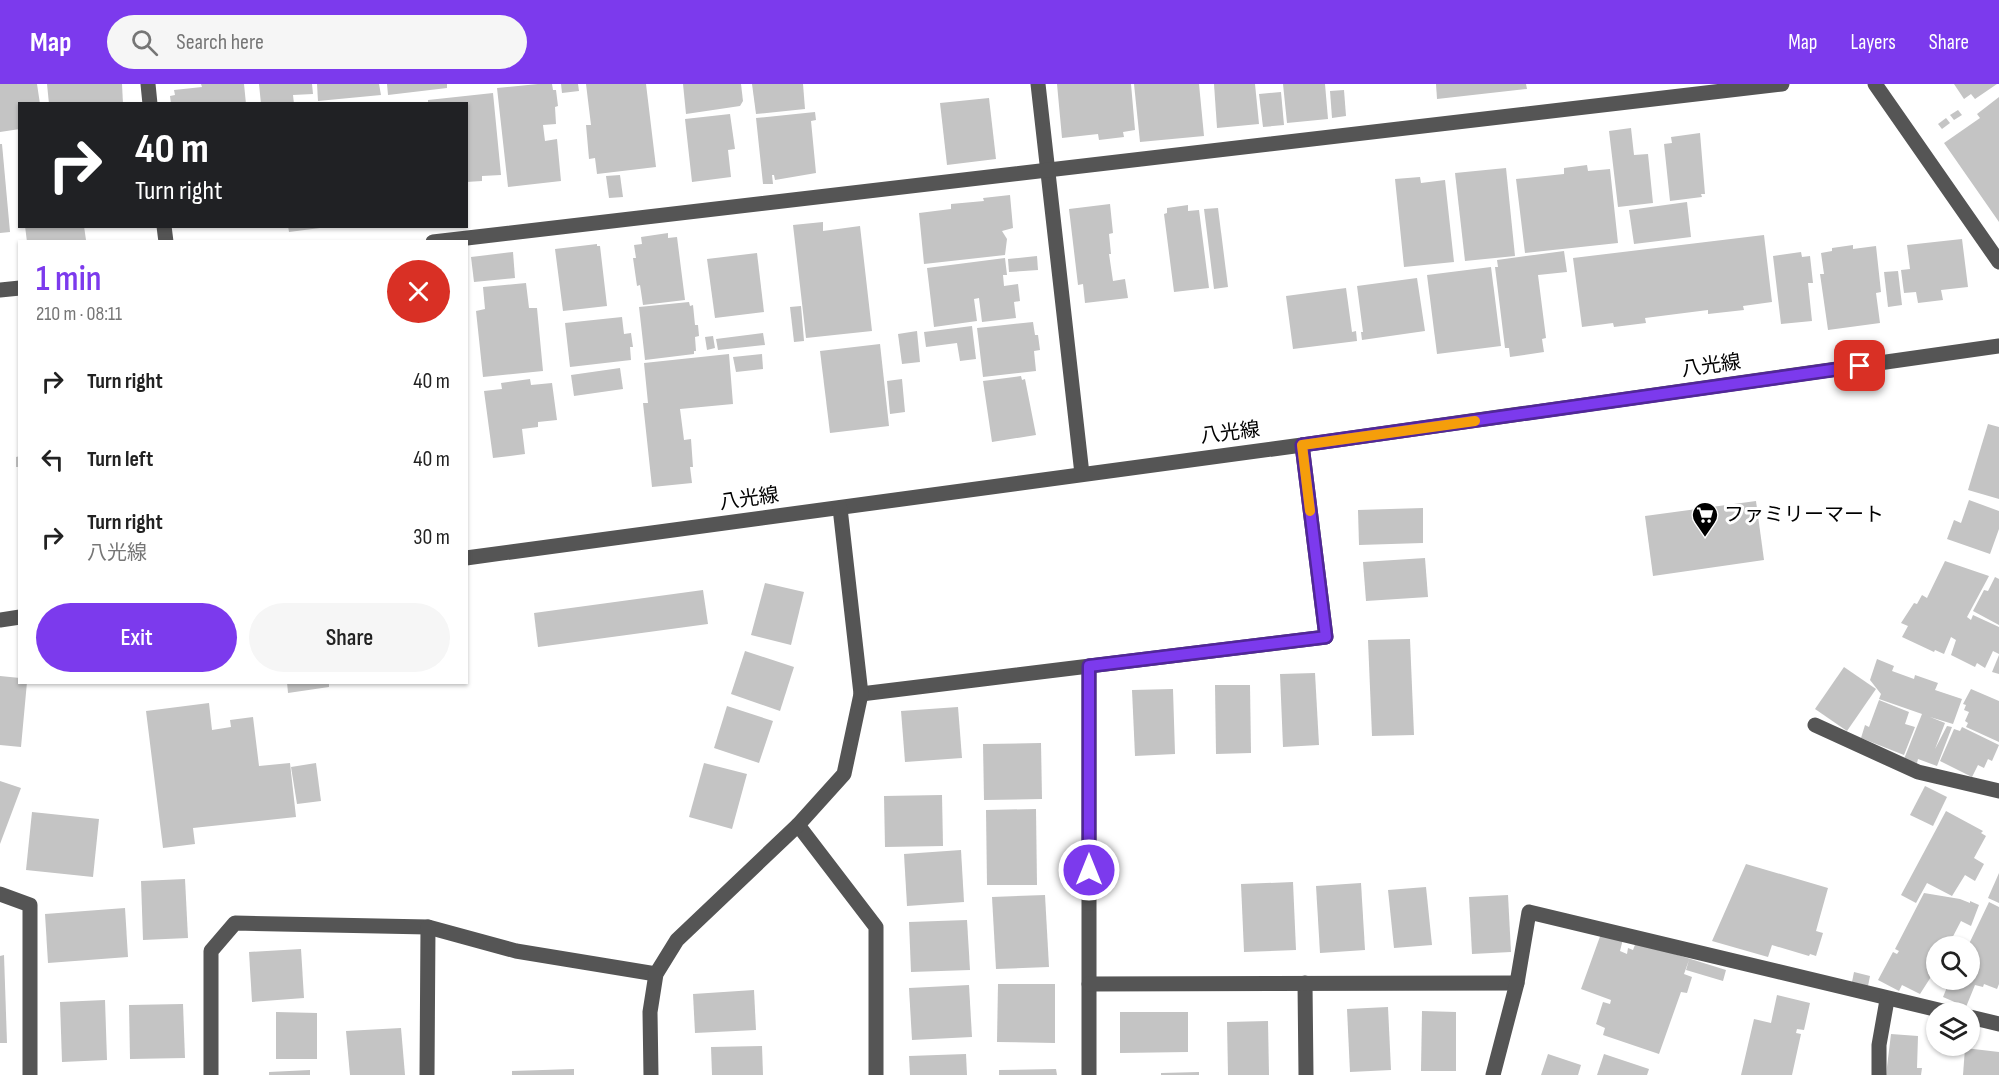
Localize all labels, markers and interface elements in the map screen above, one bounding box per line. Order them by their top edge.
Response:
search box [107,15,527,69]
text: Map [30,26,71,59]
icon: search [128,26,161,59]
text: Search here [176,29,264,56]
text: Map [1788,30,1817,55]
text: Layers [1850,30,1896,55]
text: Share [1929,30,1969,55]
text: 40 m [135,124,209,175]
icon: right [36,126,114,204]
text: Turn right [135,175,222,207]
text: 1 min [36,258,101,301]
button: close [387,260,450,323]
text: 210 m · 08:11 [36,302,122,326]
pin [1834,340,1885,391]
icon: arrive [1843,349,1876,382]
street label: 八光線 [1680,350,1742,382]
icon: right [36,365,69,398]
text: Turn right [87,368,163,395]
text: 40 m [413,368,450,395]
street label: 八光線 [1199,417,1261,449]
icon: left [36,443,69,476]
text: Turn left [87,446,153,473]
text: 40 m [413,446,450,473]
street label: 八光線 [718,483,780,515]
supermarket icon: ファミリーマート [1690,500,1720,538]
place label: ファミリーマート [1724,503,1884,527]
text: Turn right [87,509,163,536]
icon: right [36,521,69,554]
text: 30 m [413,524,450,551]
text: 八光線 [87,541,147,565]
button: Exit [36,603,237,672]
button: Share [249,603,450,672]
position arrow [1057,838,1121,902]
map controls [1926,936,1980,1056]
button: search [1926,936,1980,990]
button: layers [1926,1002,1980,1056]

